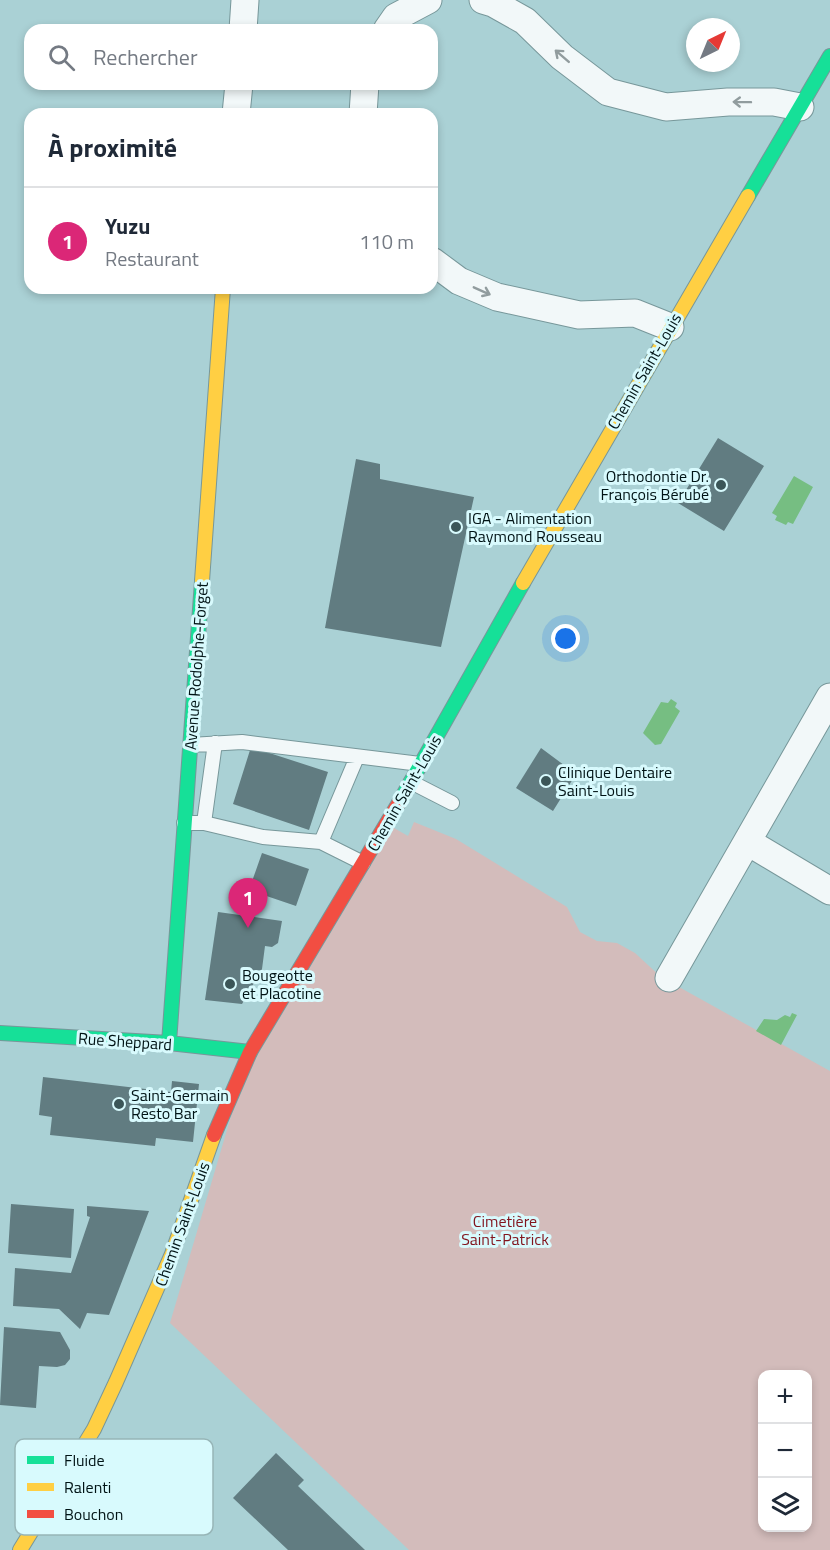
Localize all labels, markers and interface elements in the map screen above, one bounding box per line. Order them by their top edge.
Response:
north arrow [686,18,740,72]
search box [24,24,438,90]
text: Rechercher [93,40,198,74]
icon: search [45,41,78,74]
one-way arrow [555,49,570,63]
one-way arrow [733,96,753,108]
text: À proximité [48,128,177,167]
text: Yuzu [105,209,150,243]
text: 1 [62,226,73,257]
text: 110 m [359,226,414,257]
text: Restaurant [105,243,199,274]
one-way arrow [472,286,491,297]
street label: Chemin Saint-Louis [601,308,687,434]
place label: Orthodontie Dr. François Bérubé [601,464,709,506]
marker: Orthodontie Dr. François Bérubé [714,478,728,492]
place label: IGA - Alimentation Raymond Rousseau [468,506,602,548]
marker: IGA - Alimentation Raymond Rousseau [449,520,463,534]
street label: Avenue Rodolphe-Forget [178,581,214,751]
your location [551,624,580,653]
street label: Chemin Saint-Louis [361,730,447,856]
place label: Clinique Dentaire Saint-Louis [558,760,672,802]
marker: Clinique Dentaire Saint-Louis [539,774,553,788]
pin: 1 [228,878,268,928]
place label: Bougeotte et Placotine [242,963,321,1005]
marker: Bougeotte et Placotine [223,977,237,991]
street label: Rue Sheppard [77,1026,173,1056]
place label: Saint-Germain Resto Bar [131,1083,229,1125]
marker: Saint-Germain Resto Bar [112,1097,126,1111]
street label: Chemin Saint-Louis [148,1158,216,1290]
park label: Cimetière Saint-Patrick [461,1209,549,1251]
map controls [758,1370,812,1532]
button: + [758,1370,812,1424]
button: − [758,1424,812,1478]
legend [15,1439,213,1535]
text: Fluide [64,1448,105,1472]
text: Ralenti [64,1475,111,1499]
button: layers [758,1478,812,1532]
text: Bouchon [64,1502,123,1526]

